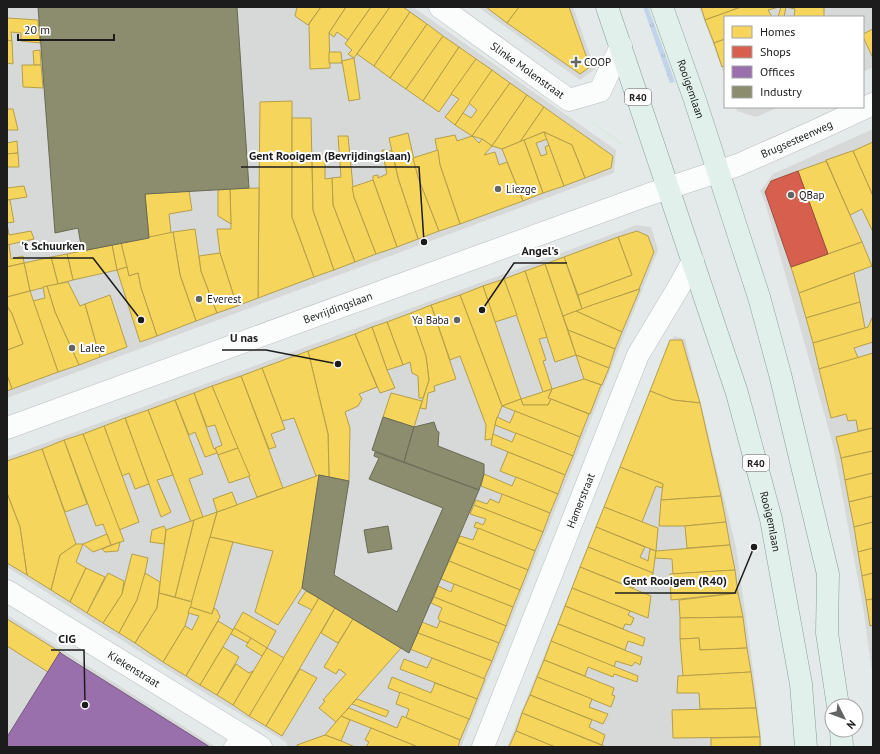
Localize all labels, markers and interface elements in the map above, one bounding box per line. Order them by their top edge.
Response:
scale bar [18,16,114,42]
legend [724,16,864,108]
text: 20 m [24,22,50,37]
text: Homes [760,24,795,39]
street label: Slinke Molenstraat [488,39,568,102]
text: Shops [760,44,791,59]
place label: COOP [584,55,611,69]
marker: COOP [571,57,581,67]
street label: Rooigemlaan [674,58,708,120]
text: Offices [760,64,795,79]
text: Industry [760,84,802,99]
road number: R40 [625,89,651,105]
street label: Brugsesteenweg [759,117,835,161]
callout: Gent Rooigem (Bevrijdingslaan) [241,143,419,167]
text: Gent Rooigem (Bevrijdingslaan) [249,148,411,163]
place label: Liezge [506,182,537,196]
marker: Liezge [493,184,503,194]
place label: QBap [799,188,824,202]
marker: QBap [786,190,796,200]
callout: 't Schuurken [13,234,93,258]
text: 't Schuurken [21,238,85,253]
callout: Angel's [514,239,567,263]
text: Angel's [521,243,559,258]
street label: Bevrijdingslaan [301,289,374,327]
place label: Everest [207,292,242,306]
marker: Everest [194,294,204,304]
place label: Ya Baba [412,313,449,327]
marker: Ya Baba [452,315,462,325]
callout: U nas [222,326,266,350]
text: U nas [230,330,258,345]
place label: Lalee [80,341,106,355]
marker: Lalee [67,343,77,353]
road number: R40 [743,455,769,471]
street label: Hamerstraat [563,471,598,530]
street label: Rooigemlaan [757,490,784,553]
callout: Gent Rooigem (R40) [615,569,735,593]
text: Gent Rooigem (R40) [623,573,727,588]
callout: CIG [51,626,84,650]
text: CIG [58,631,76,646]
street label: Kiekenstraat [105,648,163,690]
north arrow [824,698,864,738]
text: N [844,717,859,732]

